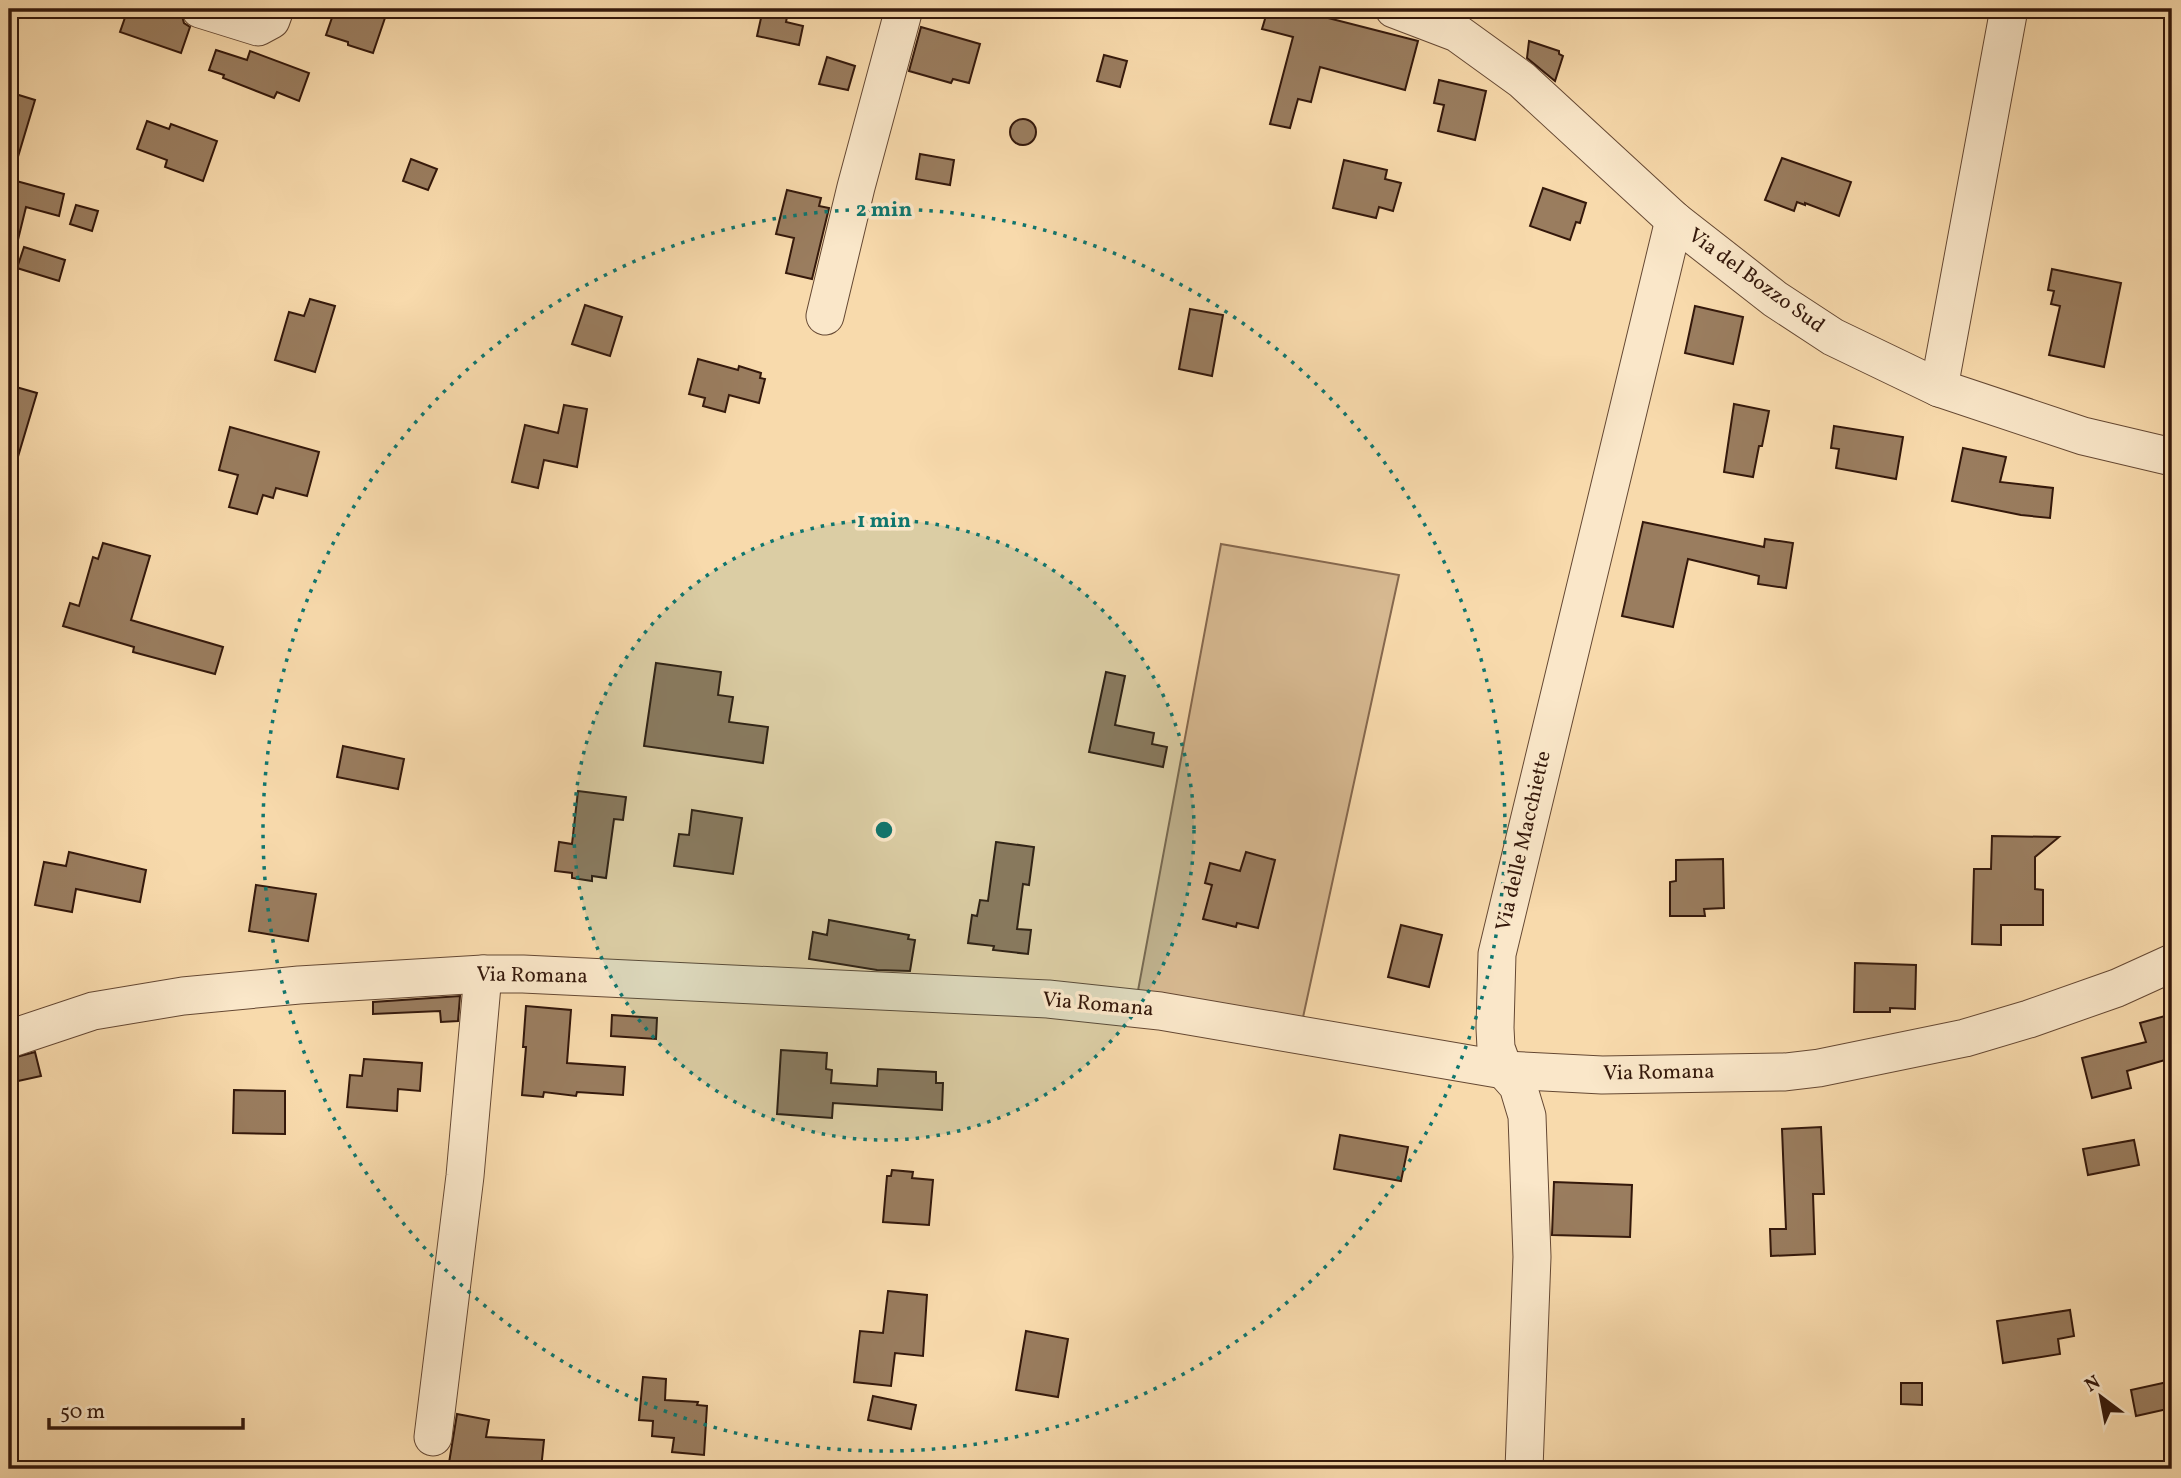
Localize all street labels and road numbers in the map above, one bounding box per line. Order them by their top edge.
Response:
street label: Via del Bozzo Sud [1682,221,1830,341]
street label: Via delle Macchiette [1489,748,1559,934]
street label: Via Romana [476,961,588,991]
street label: Via Romana [1041,986,1155,1024]
street label: Via Romana [1603,1058,1715,1088]

